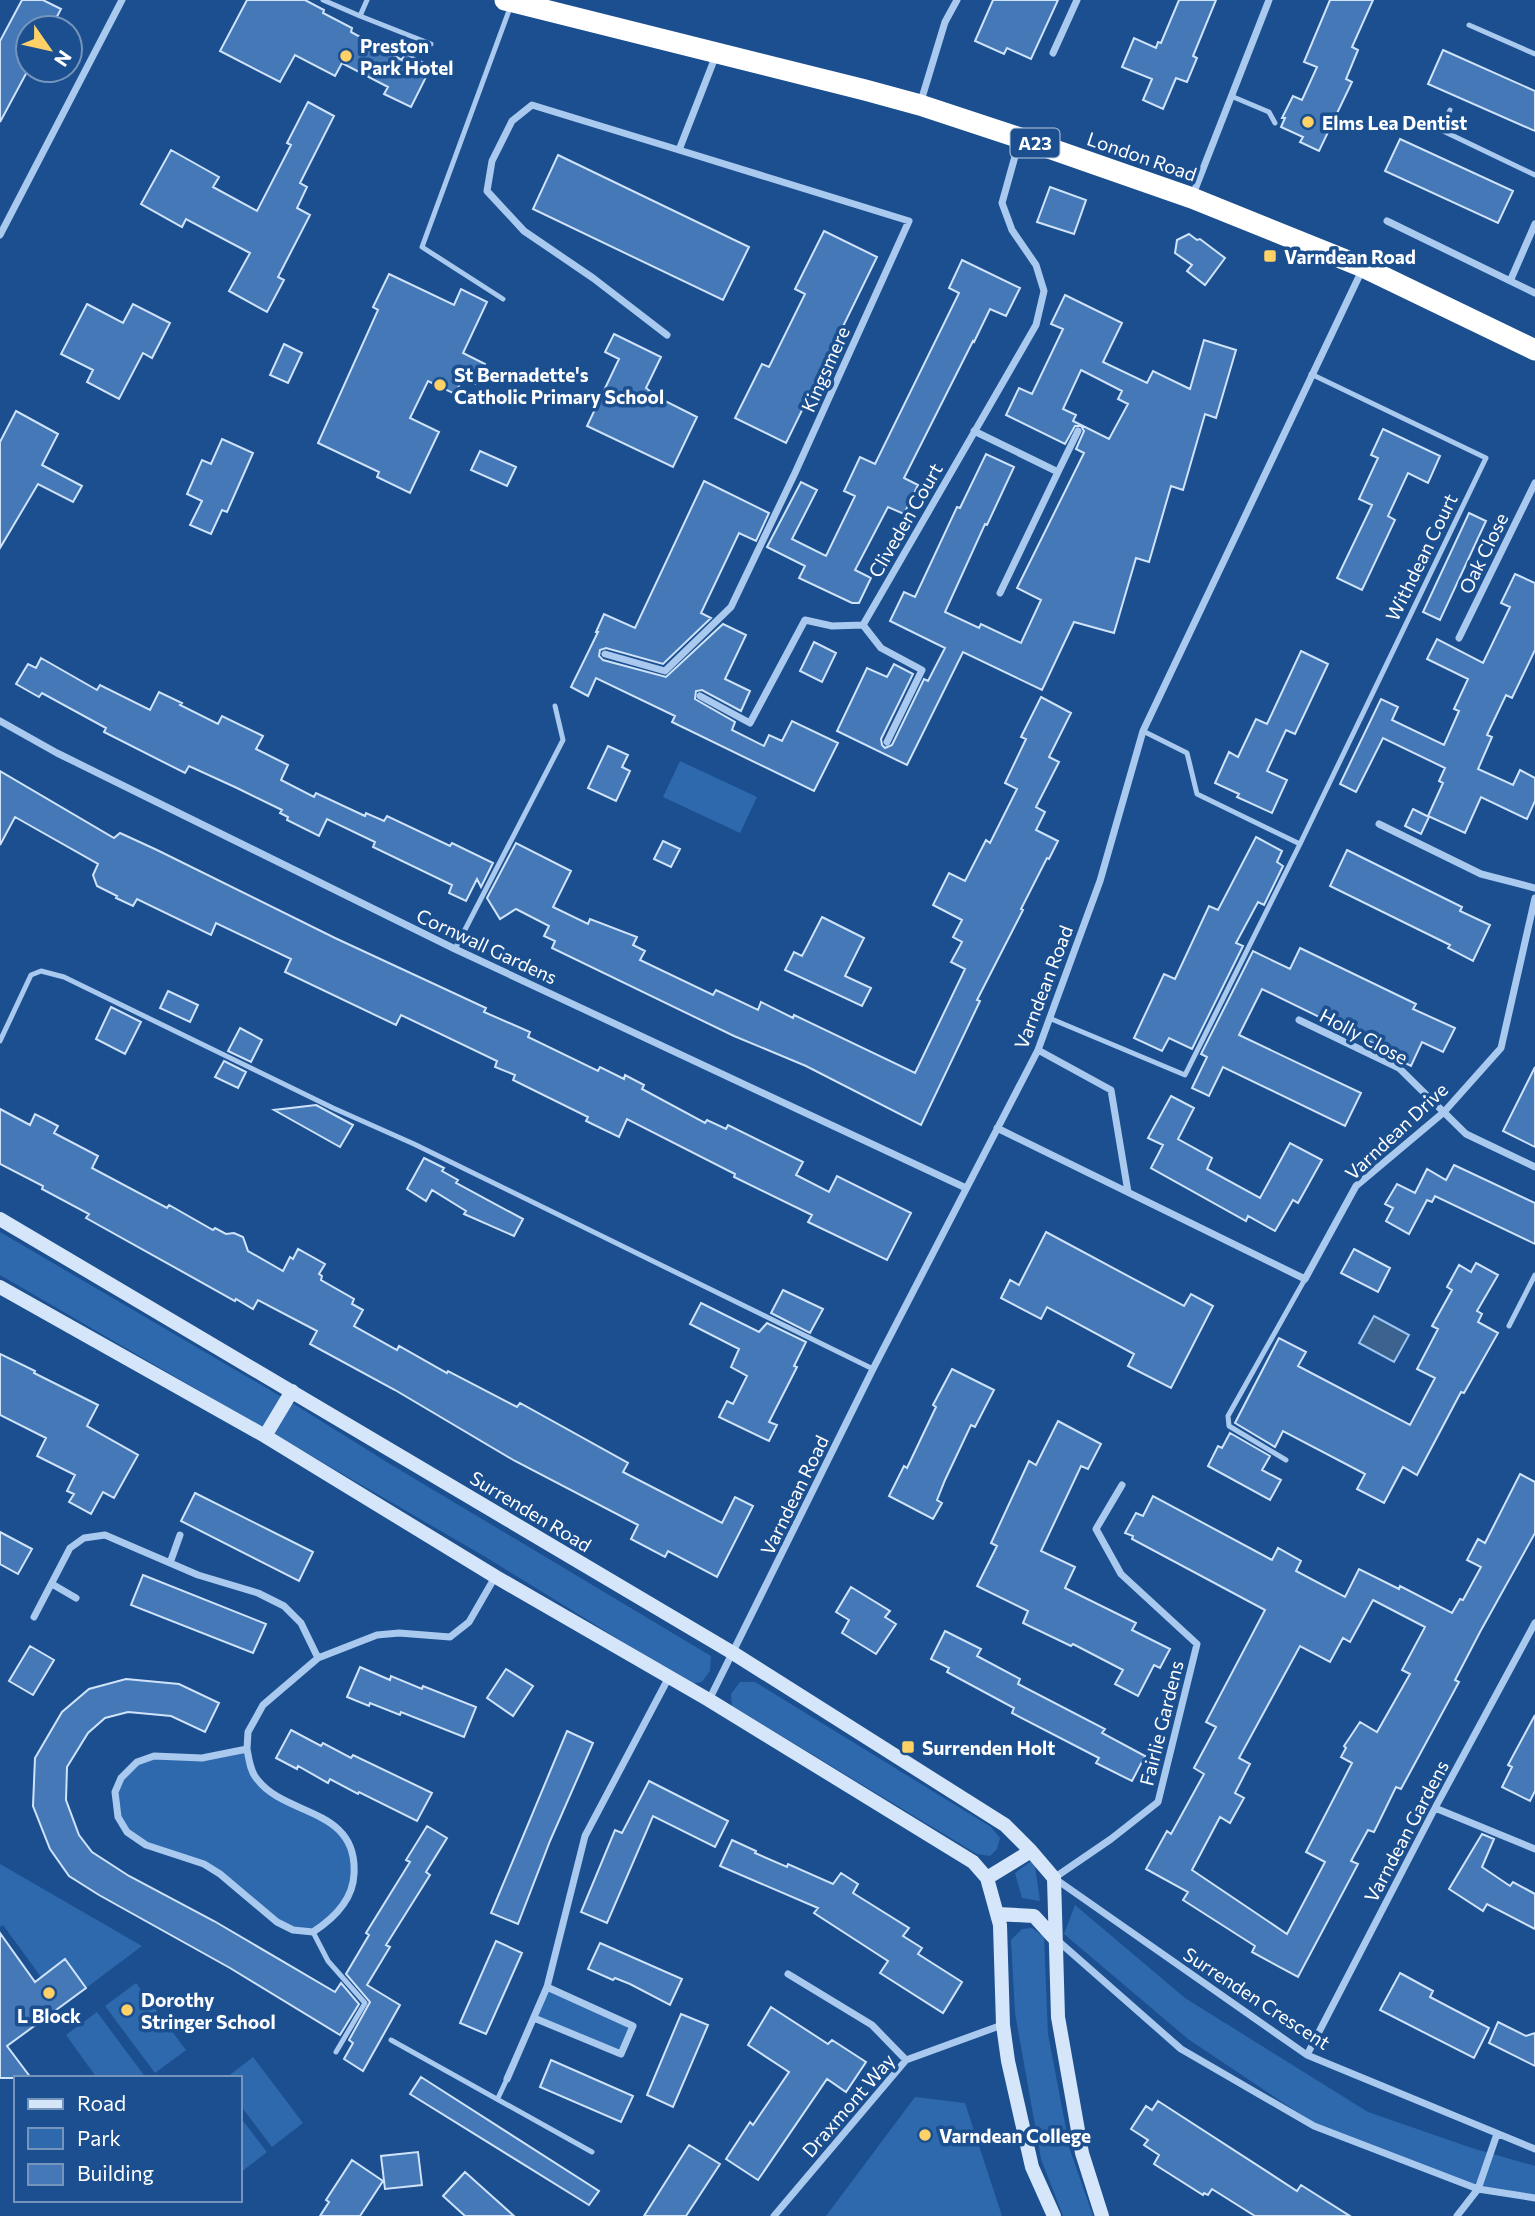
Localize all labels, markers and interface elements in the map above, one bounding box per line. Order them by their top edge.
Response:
north arrow [14,14,84,84]
place label: Preston Park Hotel [360,34,453,79]
text: N [50,46,77,71]
marker: Preston Park Hotel [338,48,354,64]
place label: Elms Lea Dentist [1322,111,1467,134]
marker: Elms Lea Dentist [1300,114,1316,130]
street label: London Road [1084,127,1200,185]
road number: A23 [1010,128,1060,158]
place label: Varndean Road [1284,245,1416,268]
marker: Varndean Road [1262,248,1278,264]
street label: Kingsmere [796,323,854,415]
place label: St Bernadette's Catholic Primary School [454,363,664,408]
marker: St Bernadette's Catholic Primary School [432,377,448,393]
street label: Cliveden Court [863,459,947,581]
street label: Withdean Court [1380,489,1462,624]
street label: Oak Close [1454,509,1512,597]
street label: Cornwall Gardens [413,903,561,989]
street label: Varndean Road [1009,922,1077,1052]
street label: Holly Close [1316,1003,1412,1069]
street label: Varndean Drive [1340,1078,1452,1184]
street label: Varndean Road [755,1431,833,1559]
street label: Surrenden Road [466,1466,596,1556]
street label: Fairlie Gardens [1134,1658,1188,1788]
place label: Surrenden Holt [922,1736,1055,1759]
marker: Surrenden Holt [900,1739,916,1755]
street label: Varndean Gardens [1359,1756,1453,1906]
street label: Surrenden Crescent [1179,1942,1335,2054]
marker: L Block [41,1985,57,2001]
place label: Dorothy Stringer School [141,1988,276,2033]
marker: Dorothy Stringer School [119,2002,135,2018]
place label: L Block [17,2004,81,2027]
street label: Draxmont Way [797,2048,899,2161]
legend [14,2076,242,2202]
text: Road [77,2090,126,2115]
place label: Varndean College [939,2124,1091,2147]
text: Park [77,2125,121,2150]
marker: Varndean College [917,2127,933,2143]
text: Building [77,2160,154,2185]

